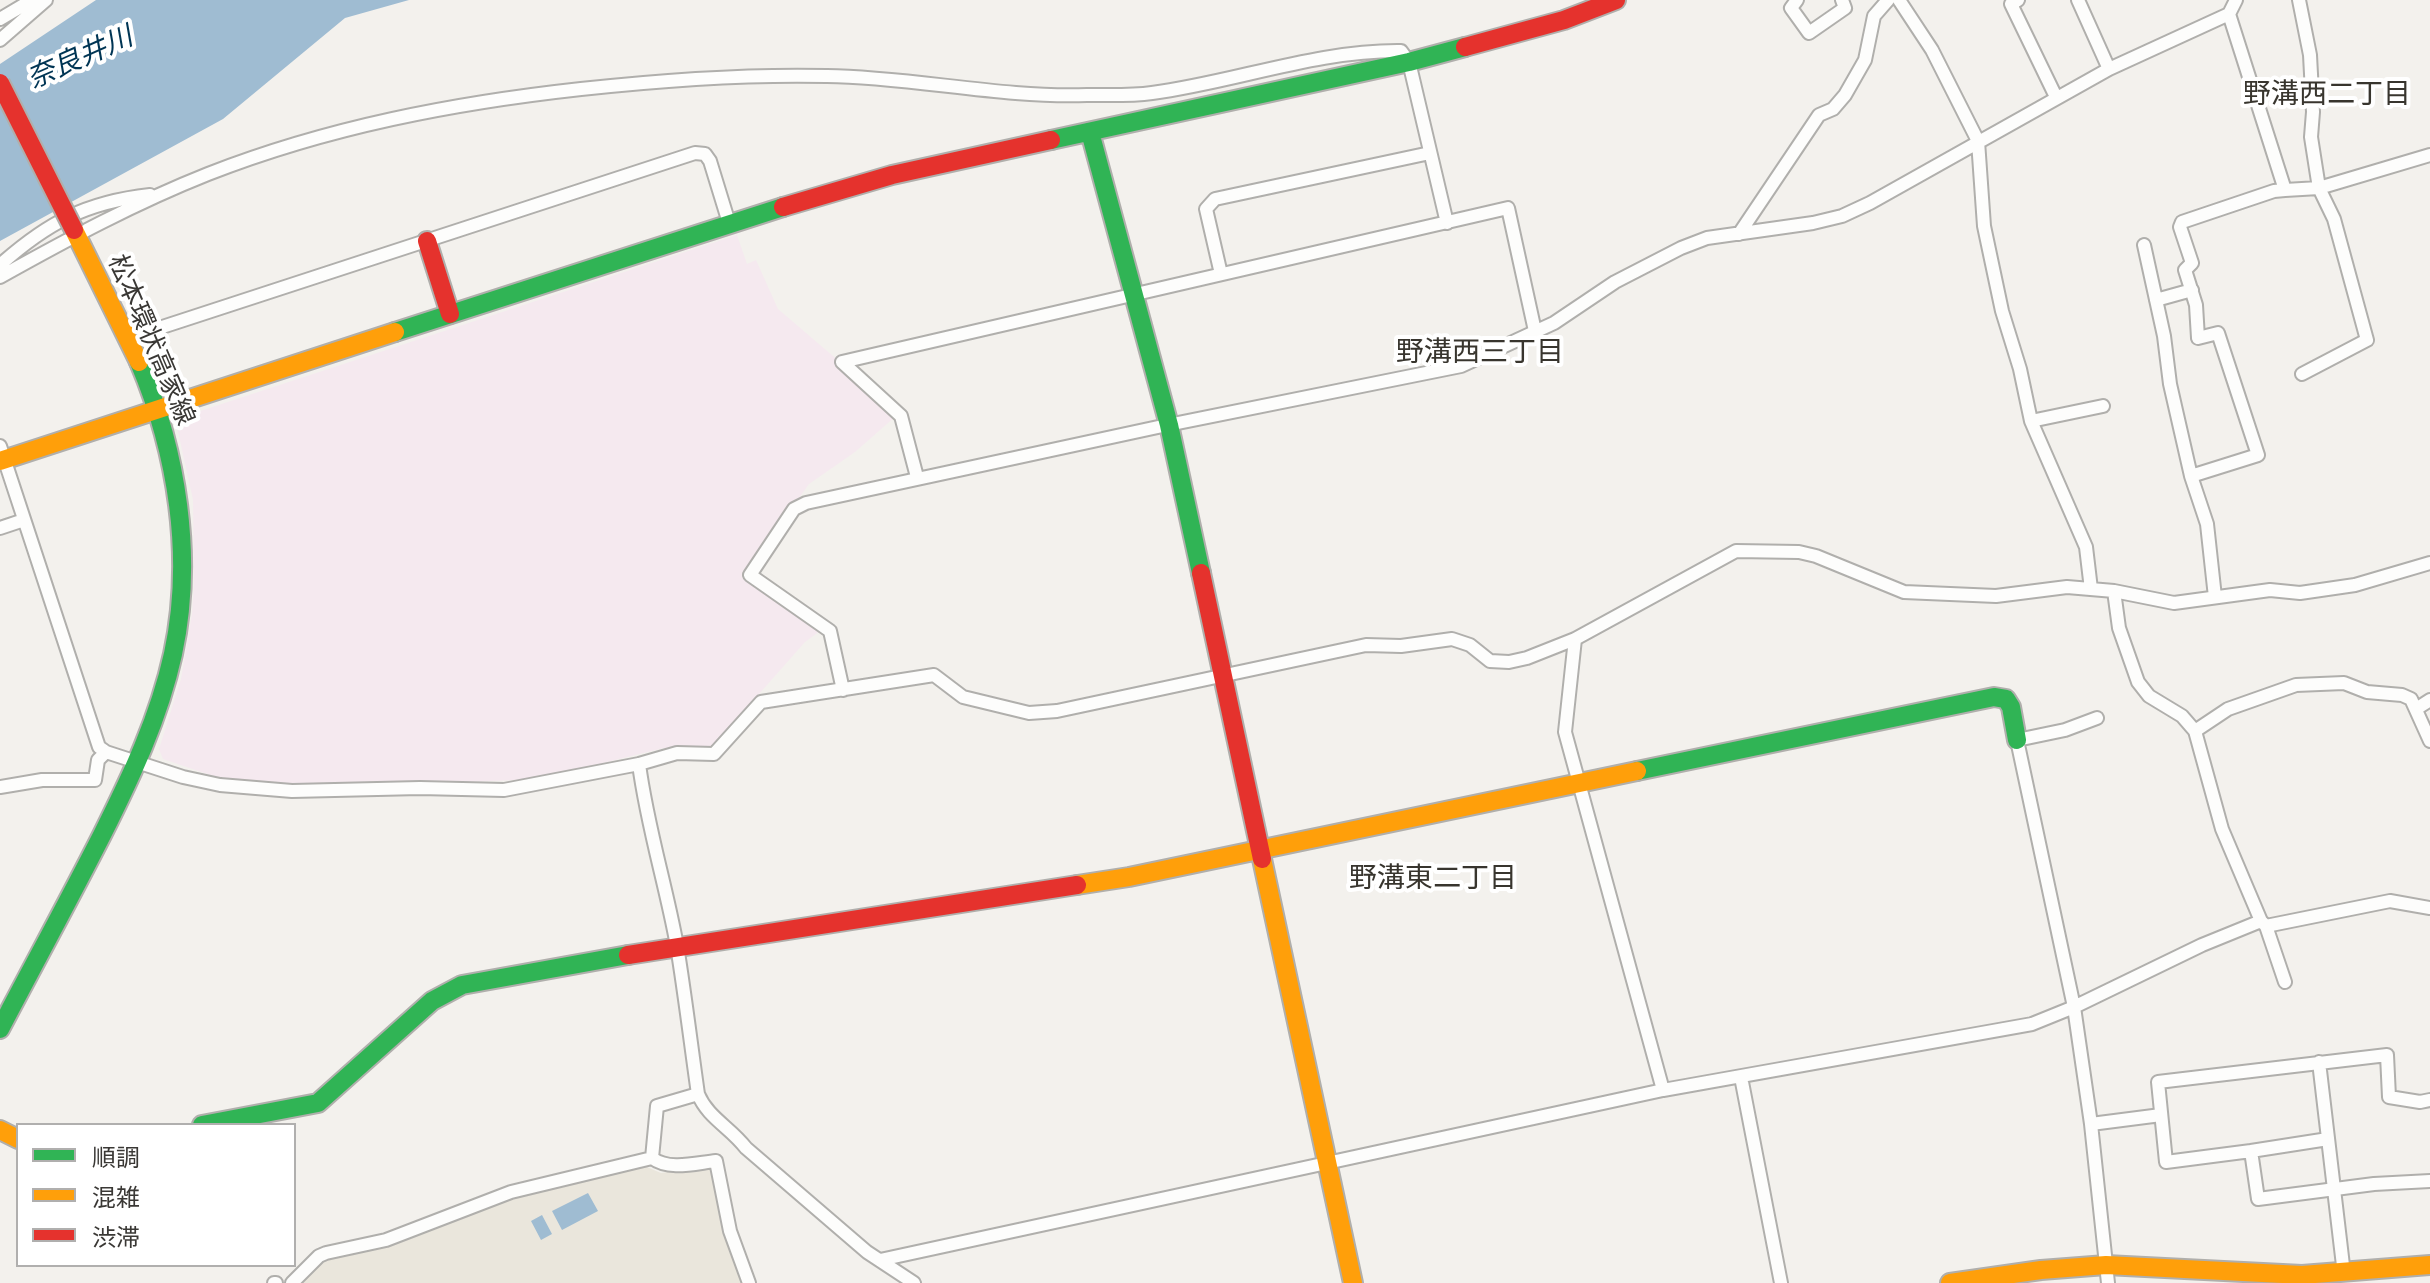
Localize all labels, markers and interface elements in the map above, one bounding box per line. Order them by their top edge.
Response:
water label: 奈良井川 [22,20,138,96]
district label: 野溝西二丁目 [2243,78,2411,112]
street label: 松本環状高家線 [101,250,201,430]
district label: 野溝西三丁目 [1396,336,1564,370]
district label: 野溝東二丁目 [1349,862,1517,896]
legend [16,1123,296,1267]
text: 順調 [92,1142,140,1172]
text: 混雑 [92,1182,140,1212]
text: 渋滞 [92,1222,140,1252]

